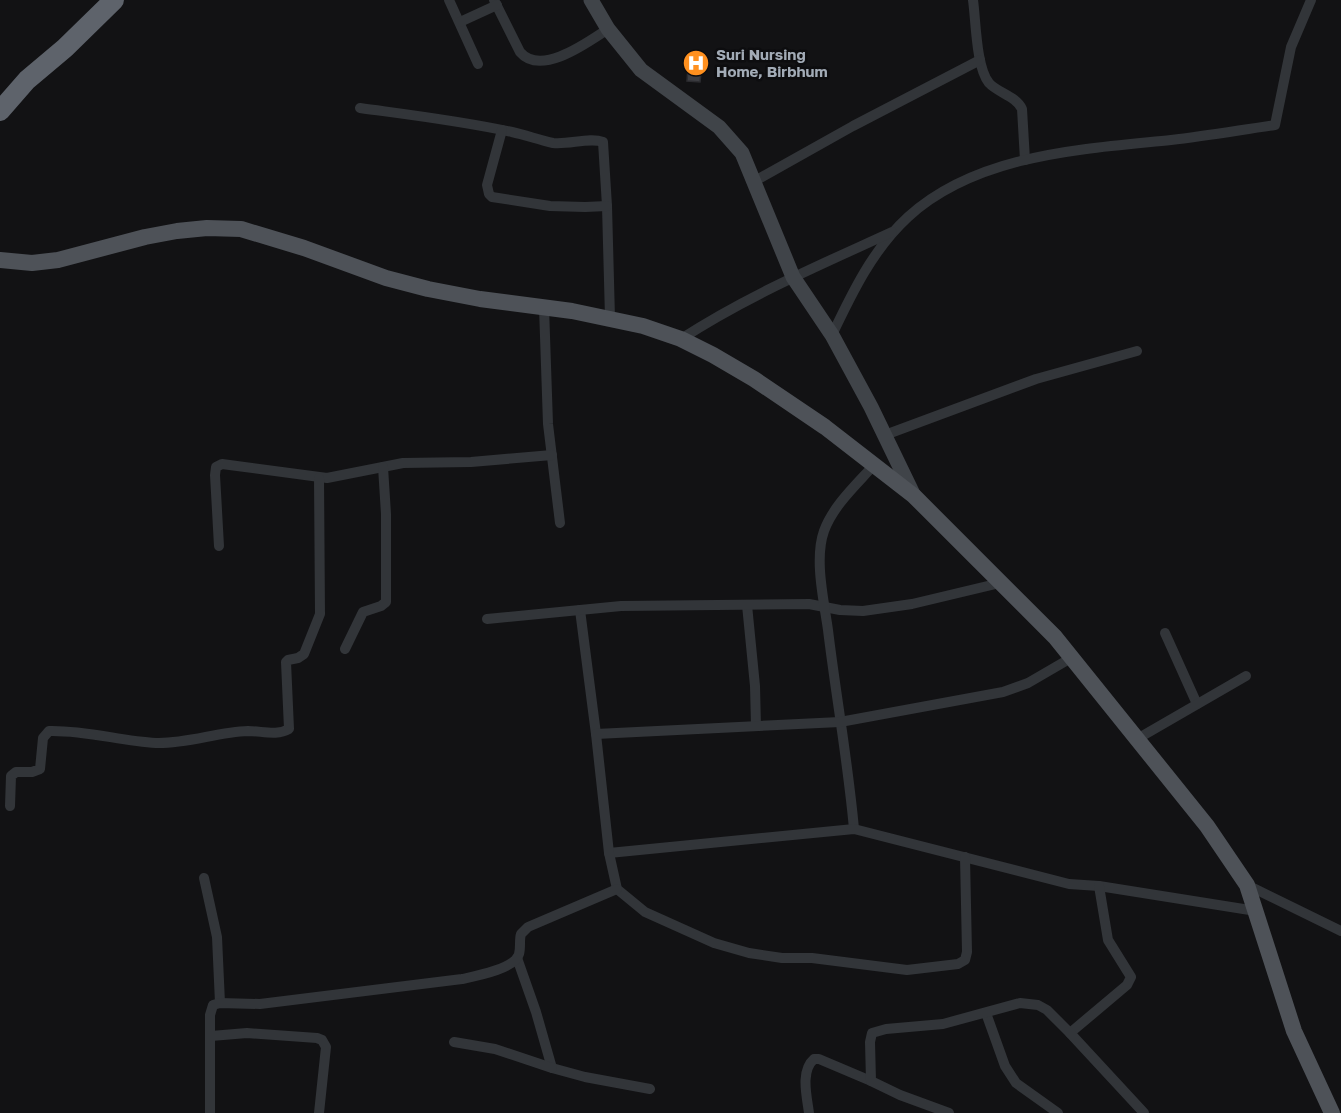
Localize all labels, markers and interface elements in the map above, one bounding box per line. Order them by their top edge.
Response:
place label: Suri Nursing Home, Birbhum [716,45,828,80]
hospital icon: Suri Nursing Home, Birbhum [681,48,711,78]

